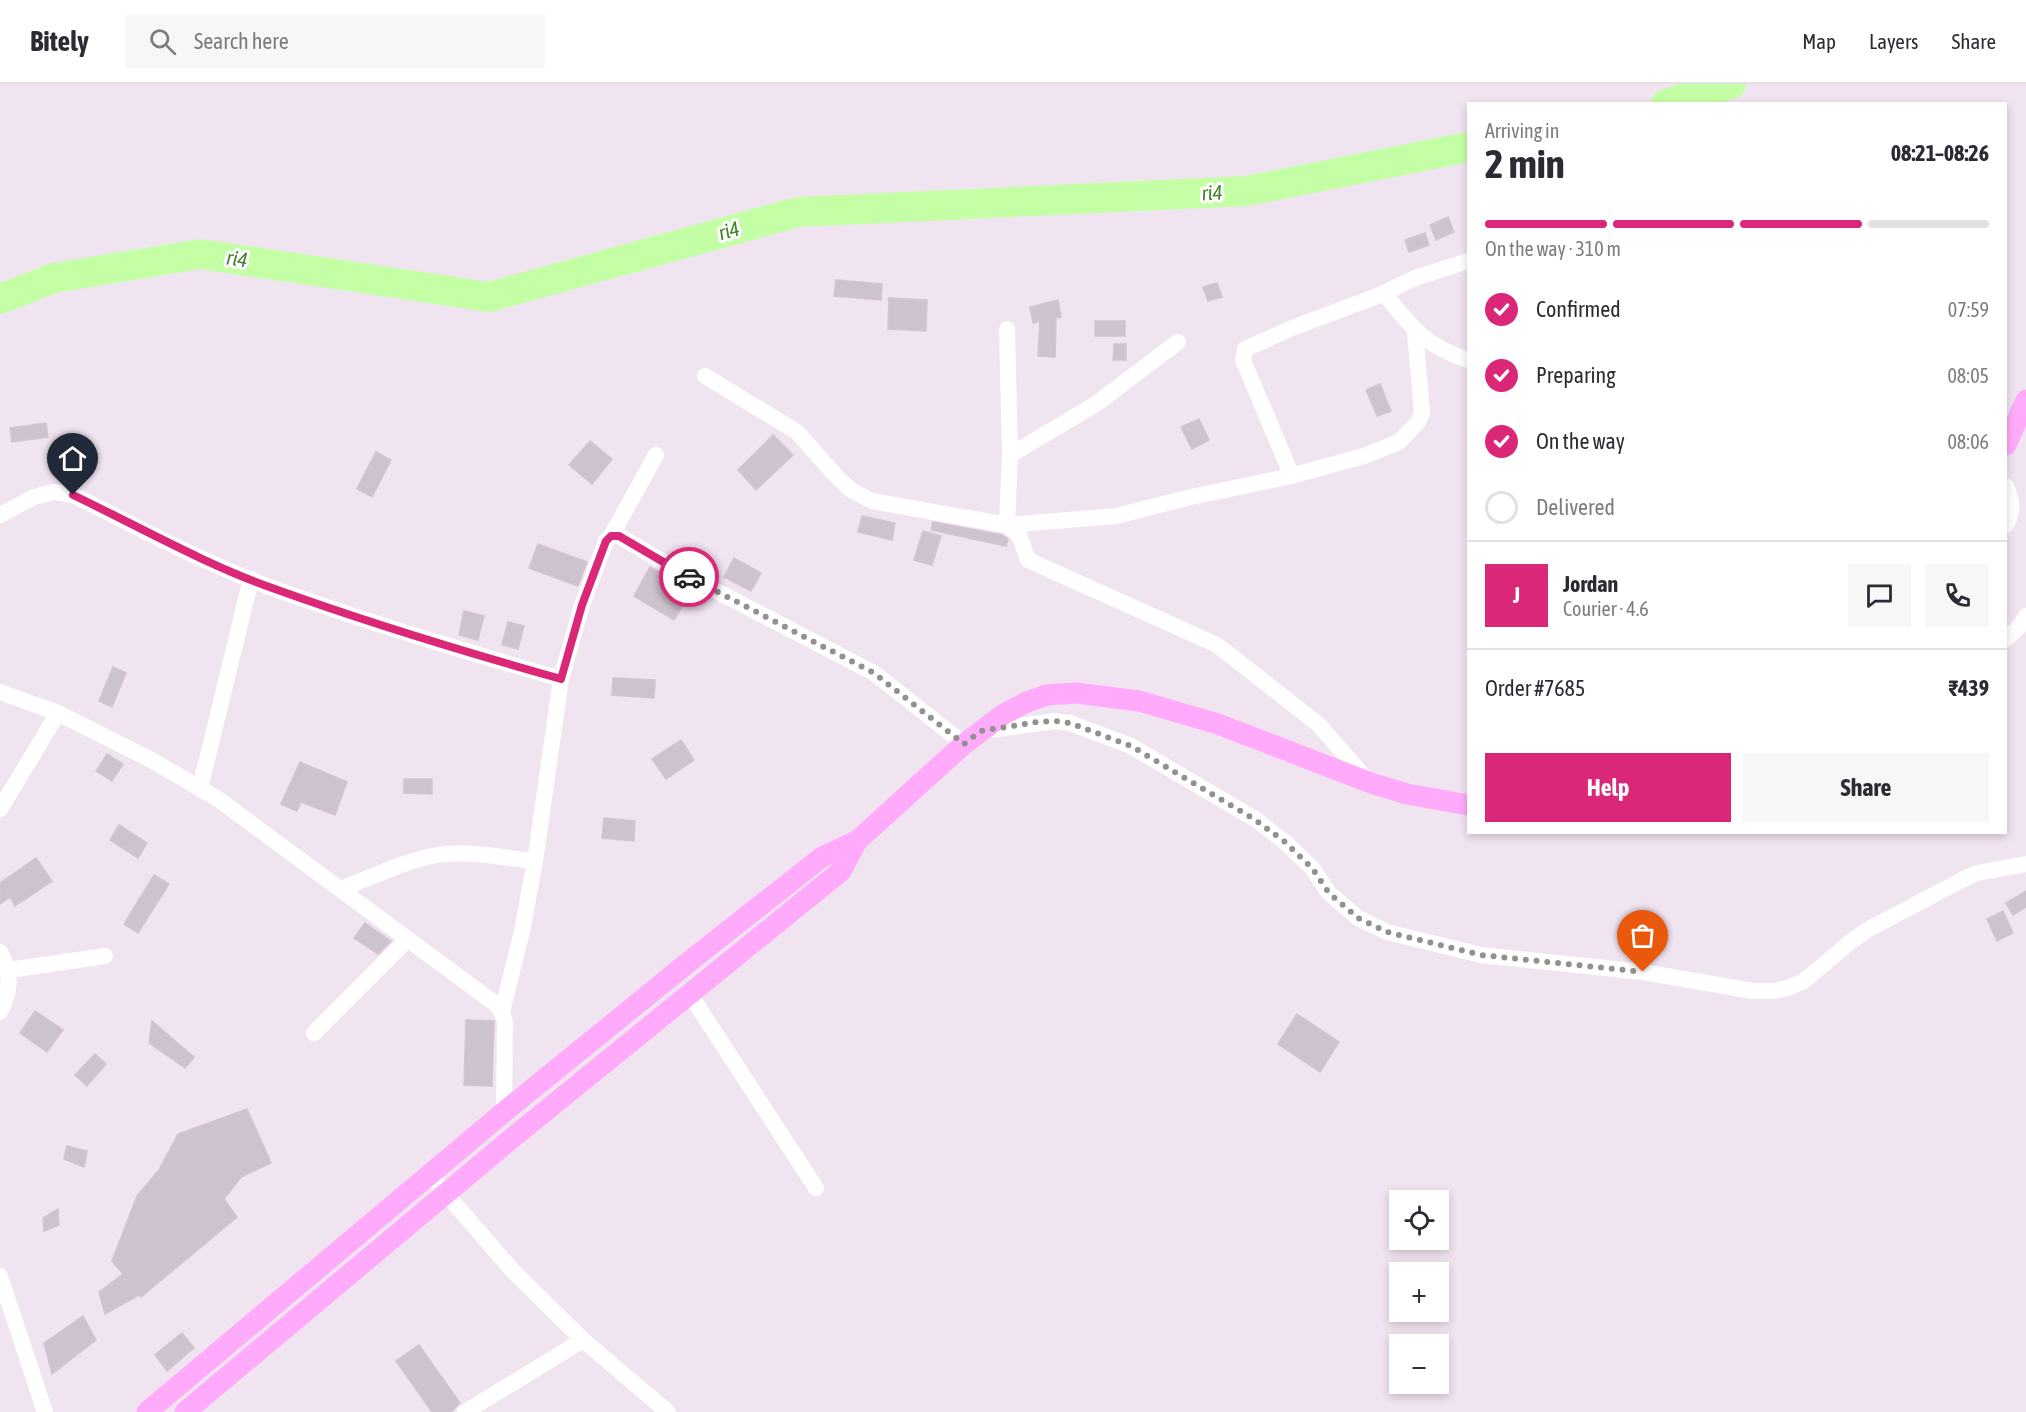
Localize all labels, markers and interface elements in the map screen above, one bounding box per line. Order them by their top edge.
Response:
search box [125,14,545,68]
text: Bitely [30,25,89,57]
icon: search [146,25,179,58]
text: Search here [194,28,289,54]
text: Map [1802,29,1836,53]
text: Layers [1869,29,1919,53]
text: Share [1952,29,1996,53]
text: Arriving in [1485,119,1559,142]
text: 08:21–08:26 [1891,140,1989,166]
text: 2 min [1485,142,1565,186]
water label: ri4 [1201,179,1223,205]
water label: ri4 [716,216,742,244]
text: On the way · 310 m [1485,237,1621,260]
water label: ri4 [225,245,249,272]
icon: check [1485,293,1518,326]
text: Confirmed [1536,296,1621,322]
text: 07:59 [1948,298,1989,321]
icon: check [1485,359,1518,392]
text: Preparing [1536,362,1616,388]
text: 08:05 [1947,364,1989,387]
icon: check [1485,425,1518,458]
text: On the way [1536,428,1625,454]
text: 08:06 [1947,430,1989,453]
pin [47,433,98,495]
icon: home [56,442,89,475]
text: Delivered [1536,494,1615,520]
courier [659,547,719,607]
icon: car [673,561,706,594]
button: chat [1848,564,1911,627]
button: phone [1926,564,1989,627]
text: Jordan [1563,571,1618,597]
text: J [1513,582,1520,608]
text: Courier · 4.6 [1563,597,1649,620]
text: Order #7685 [1485,675,1585,701]
text: ₹439 [1949,675,1989,701]
button: Help [1485,753,1731,822]
button: Share [1743,753,1989,822]
pin [1617,910,1668,972]
icon: bag [1626,919,1659,952]
map controls [1389,1190,1449,1394]
button: locate [1389,1190,1449,1250]
button: + [1389,1262,1449,1322]
button: − [1389,1334,1449,1394]

